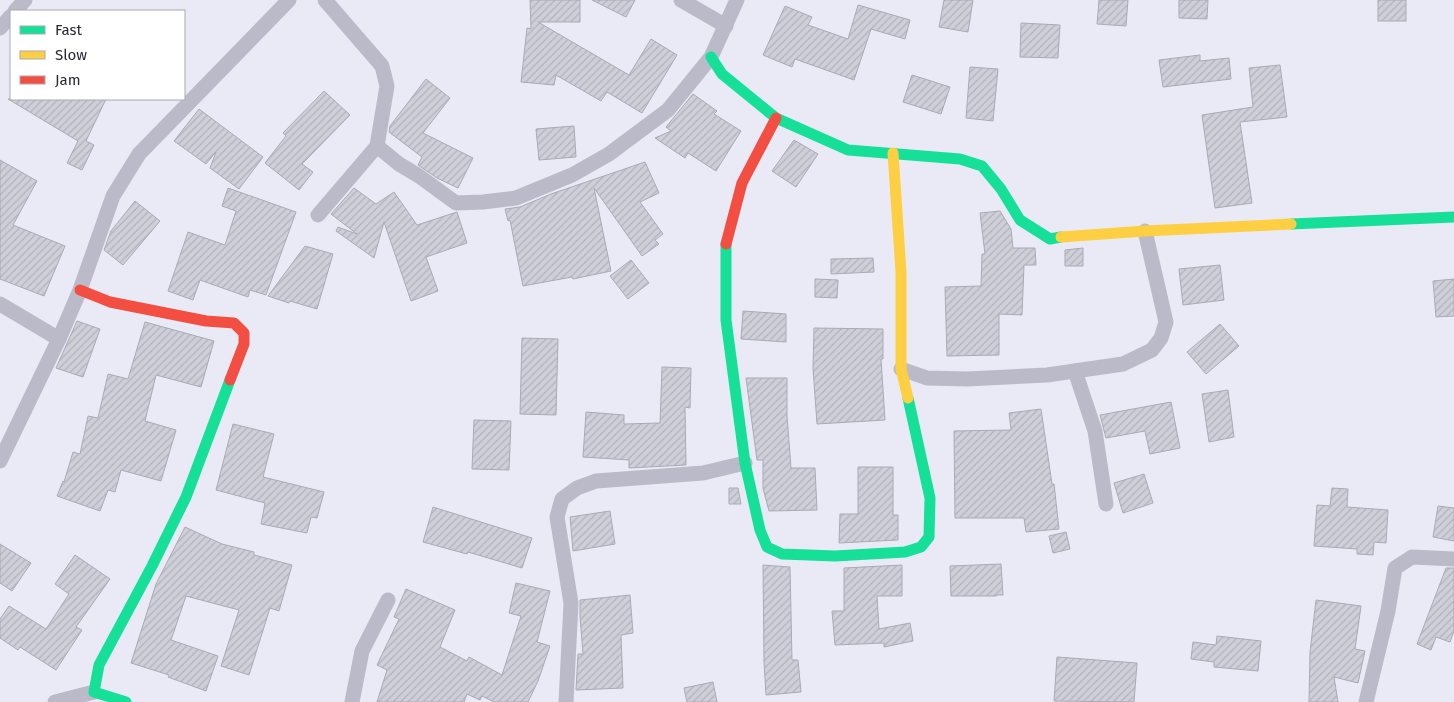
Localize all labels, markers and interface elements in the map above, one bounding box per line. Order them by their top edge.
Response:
legend [10,10,185,100]
text: Fast [55,21,82,39]
text: Slow [55,46,87,64]
text: Jam [55,71,81,89]

